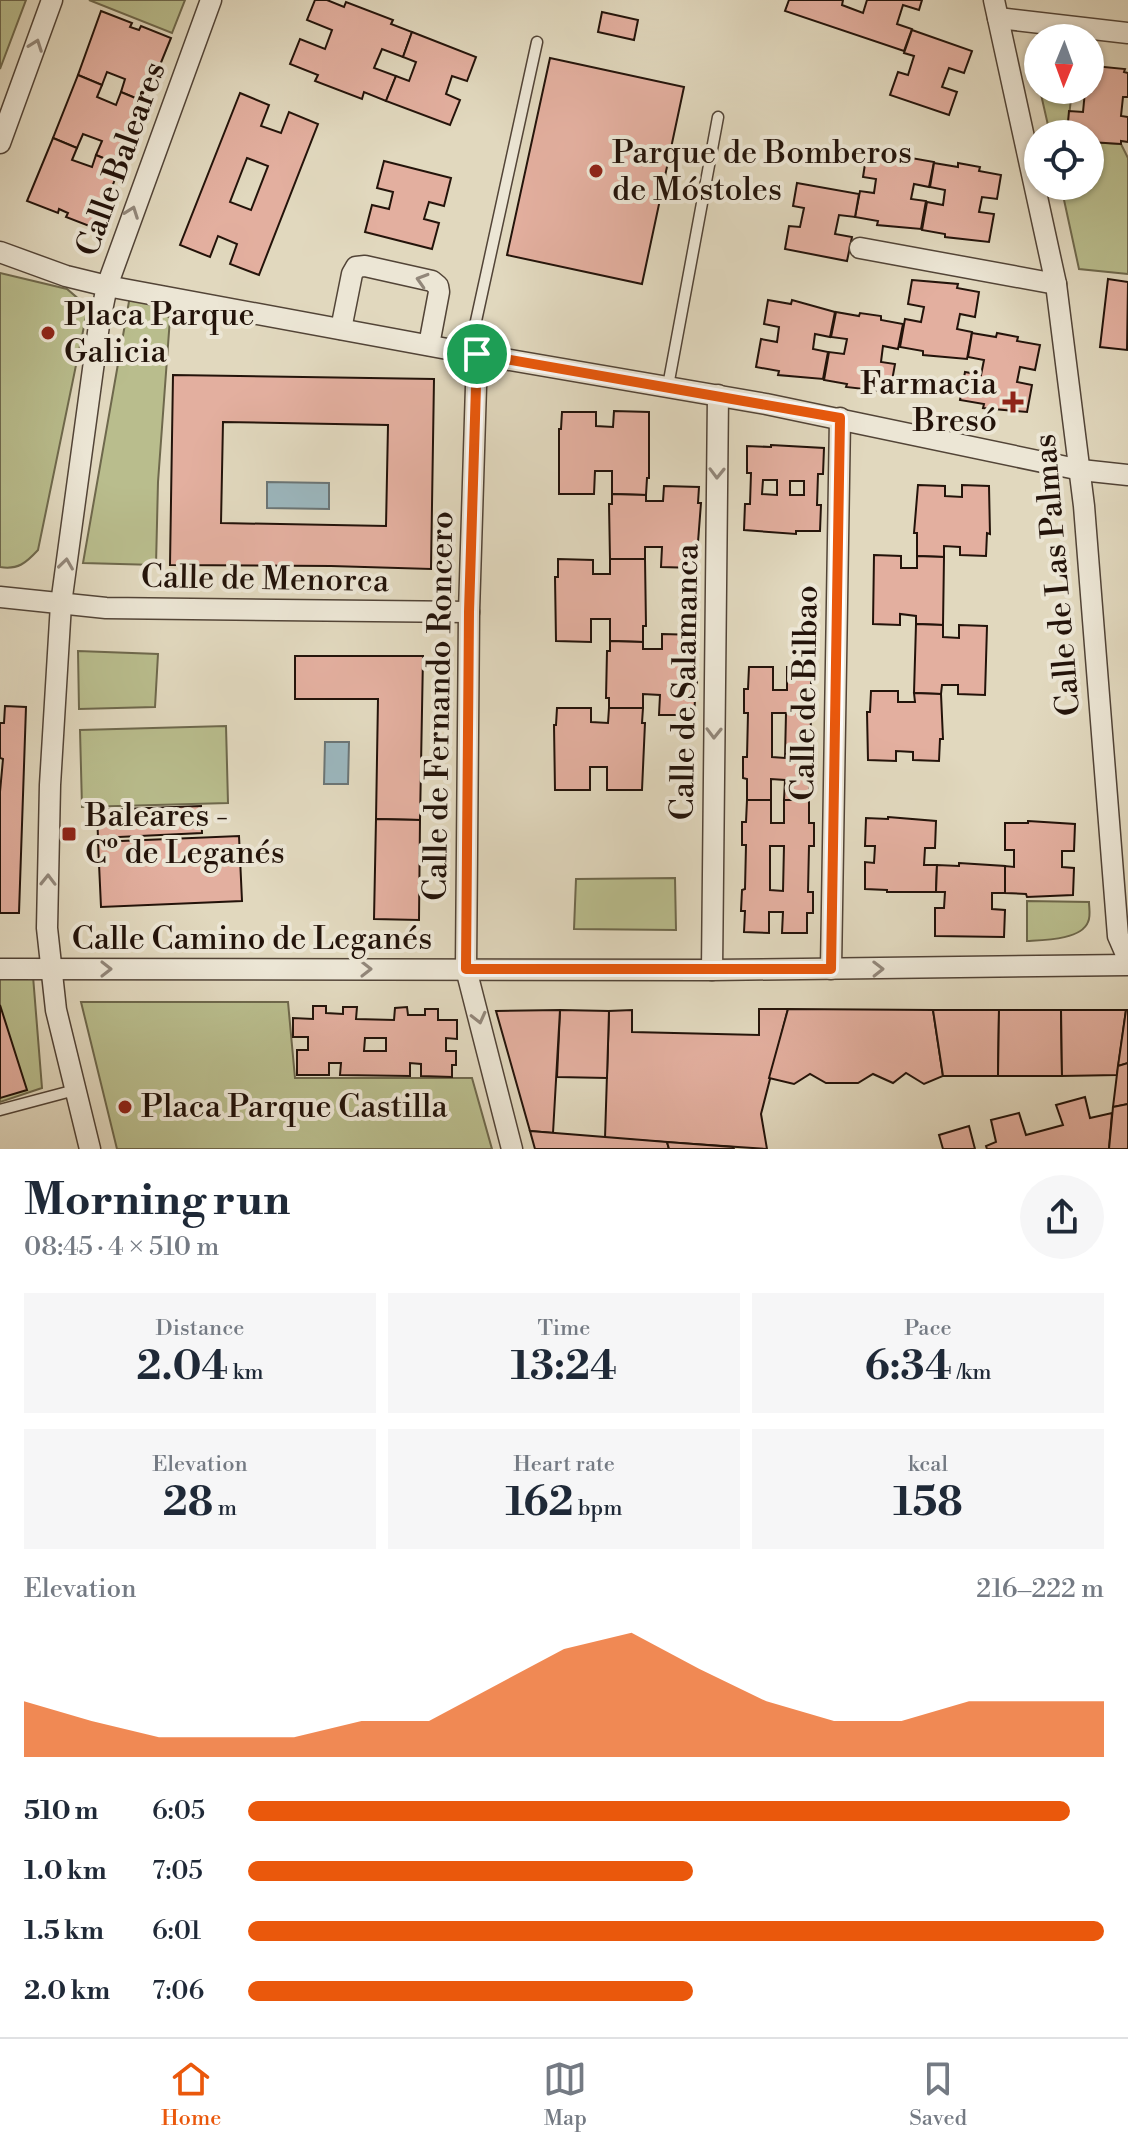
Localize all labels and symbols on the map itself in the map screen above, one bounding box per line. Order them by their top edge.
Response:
north arrow [1024,24,1104,104]
one-way arrow [26,39,43,53]
street label: Calle Baleares [67,56,175,262]
place label: Parque de Bomberos de Móstoles [612,133,912,210]
marker: Parque de Bomberos de Móstoles [587,162,605,180]
one-way arrow [122,206,139,220]
one-way arrow [416,273,429,289]
place label: Placa Parque Galicia [64,295,255,372]
pin [443,320,511,388]
marker: Placa Parque Galicia [39,324,57,342]
place label: Farmacia Bresó [860,364,998,441]
marker: Farmacia Bresó [1004,393,1022,411]
street label: Calle de Las Palmas [1025,432,1089,718]
one-way arrow [708,467,726,480]
street label: Calle de Fernando Roncero [416,511,462,901]
street label: Calle de Salamanca [663,543,707,821]
one-way arrow [58,557,75,570]
street label: Calle de Menorca [141,557,390,601]
street label: Calle de Bilbao [783,585,827,801]
one-way arrow [705,727,723,740]
place label: Baleares - Cº de Leganés [84,796,285,873]
marker: Baleares - Cº de Leganés [60,825,78,843]
one-way arrow [39,873,57,886]
street label: Calle Camino de Leganés [72,919,432,959]
one-way arrow [100,960,113,977]
one-way arrow [360,960,373,978]
one-way arrow [872,960,885,977]
one-way arrow [469,1011,486,1024]
place label: Placa Parque Castilla [141,1087,449,1127]
marker: Placa Parque Castilla [116,1098,134,1116]

